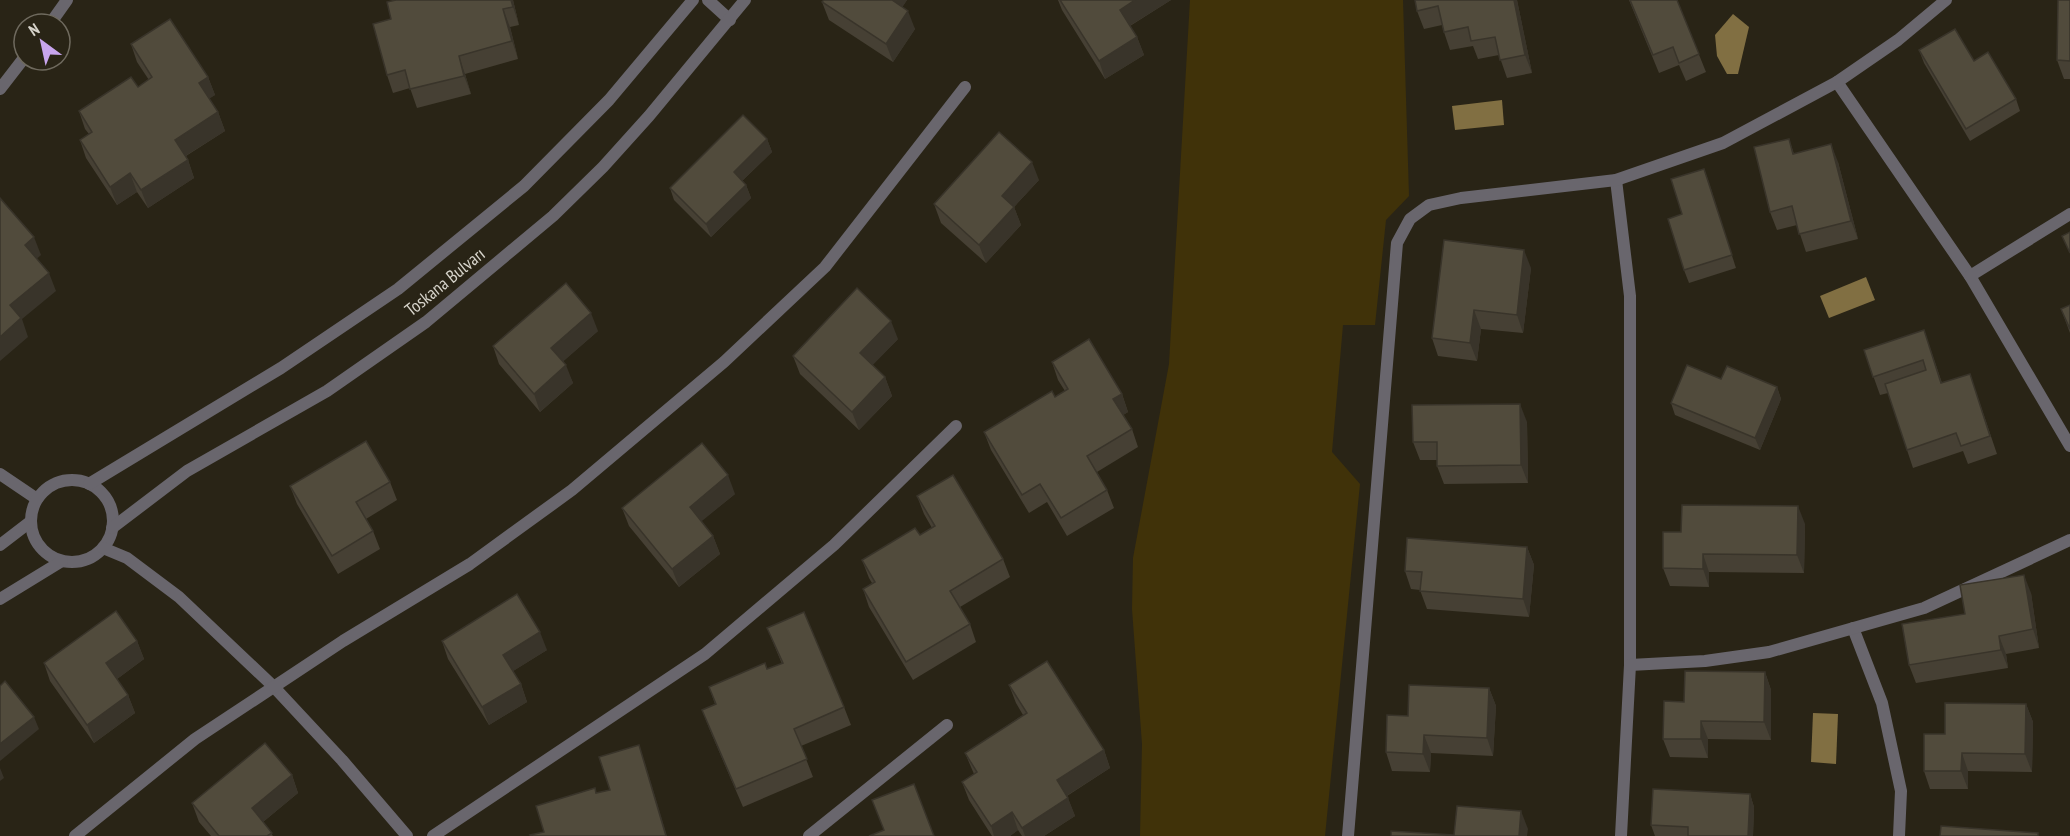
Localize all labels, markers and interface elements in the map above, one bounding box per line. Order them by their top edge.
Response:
north arrow [12,12,72,72]
text: N [25,19,43,40]
street label: Toskana Bulvarı [400,242,489,321]

